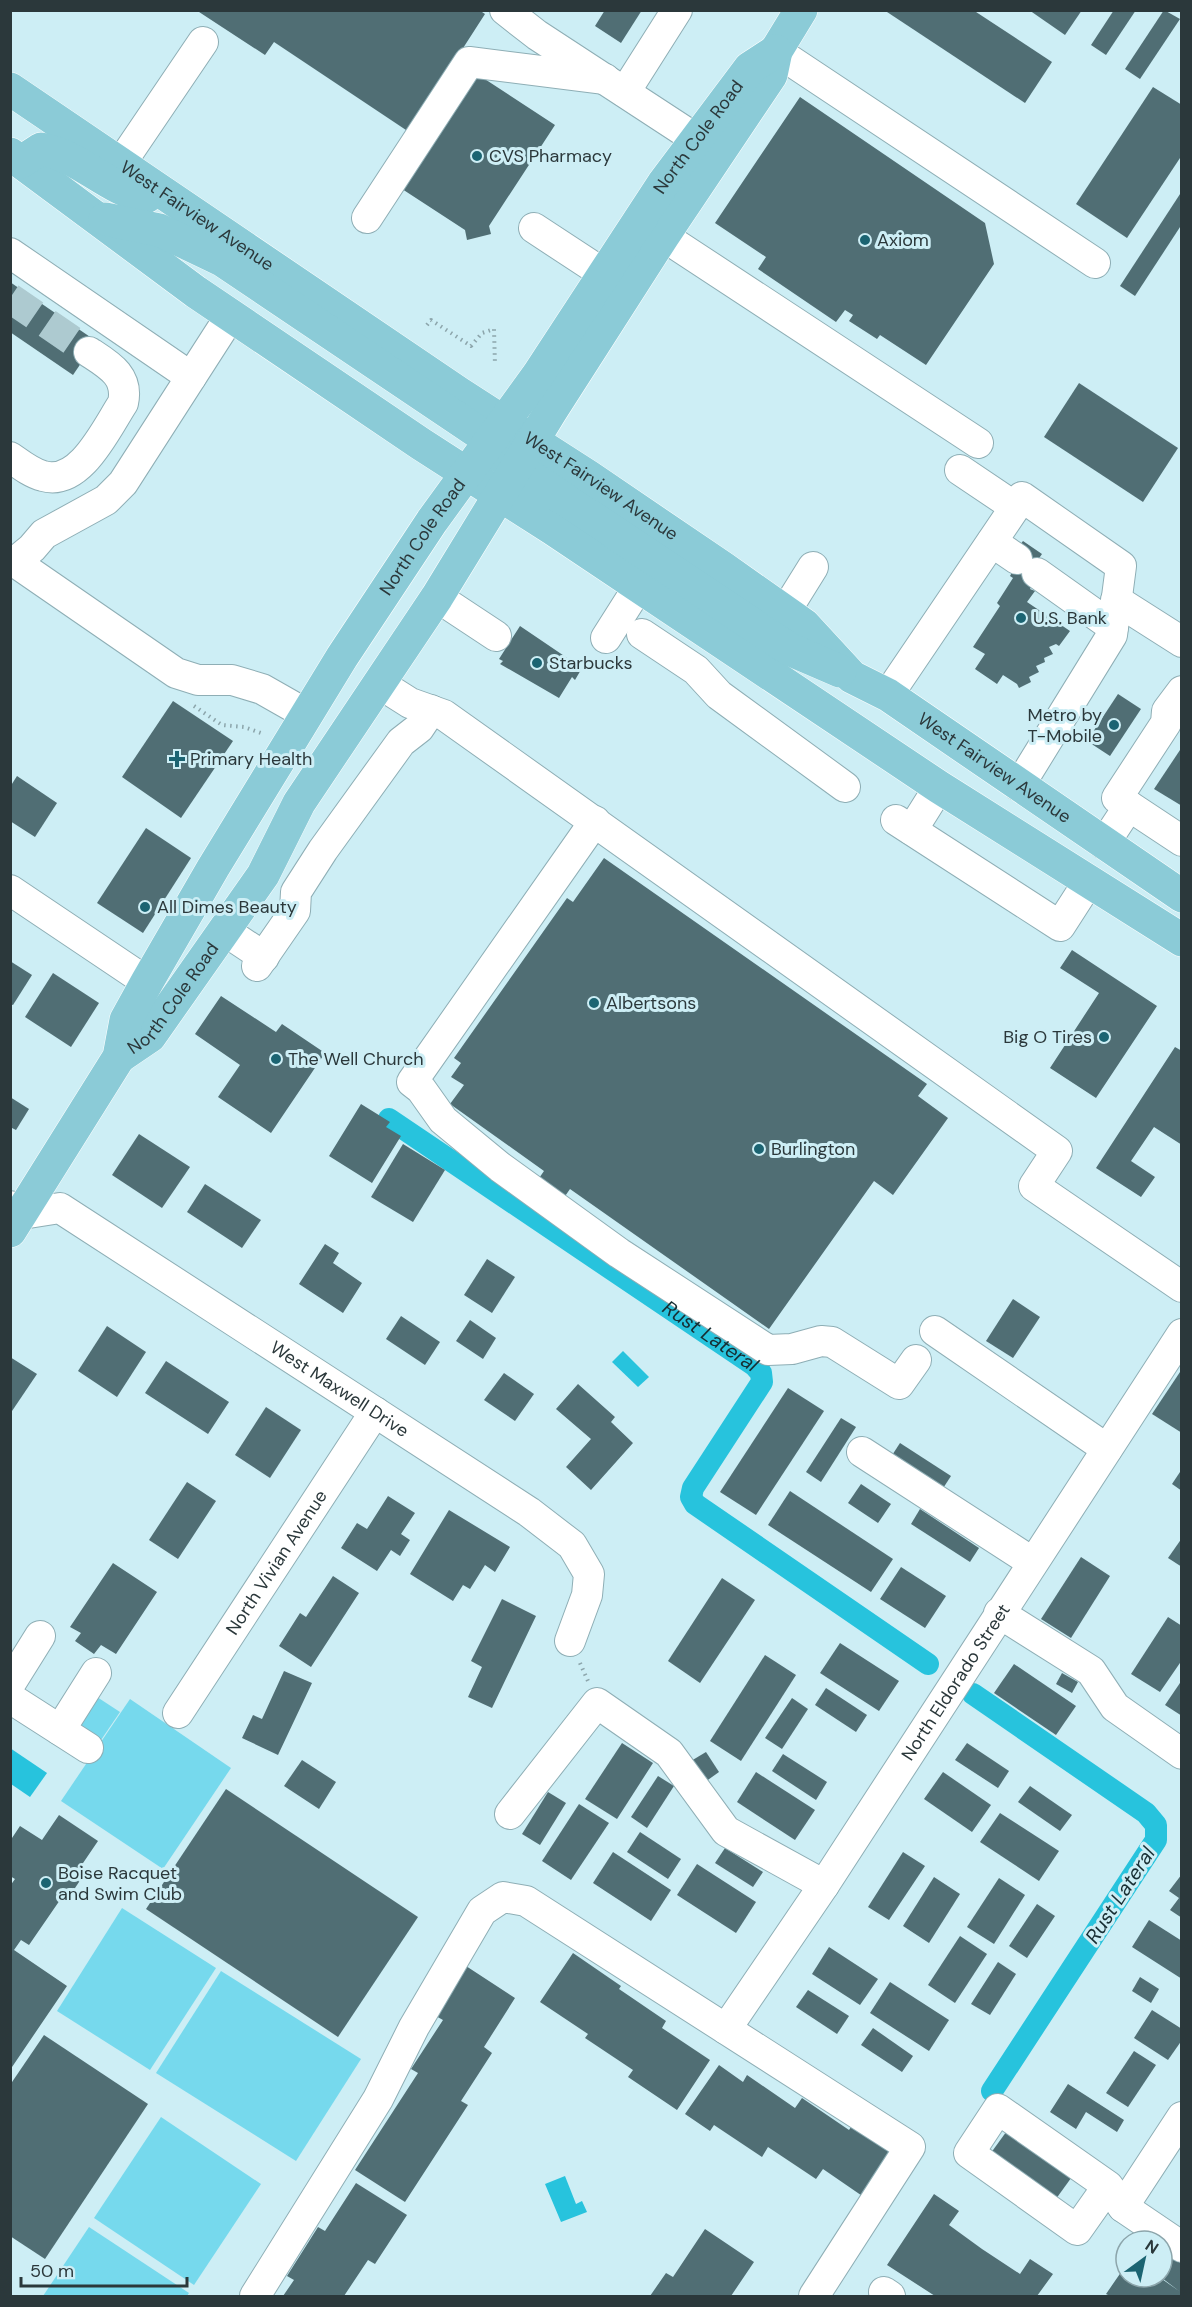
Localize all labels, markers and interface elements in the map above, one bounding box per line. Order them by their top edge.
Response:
street label: North Cole Road [648,75,749,199]
place label: CVS Pharmacy [489,144,612,168]
marker: CVS Pharmacy [470,149,484,163]
street label: West Fairview Avenue [116,155,279,276]
place label: Axiom [877,228,929,252]
marker: Axiom [858,233,872,247]
street label: West Fairview Avenue [519,426,683,546]
street label: North Cole Road [374,474,471,600]
place label: U.S. Bank [1033,606,1107,630]
marker: U.S. Bank [1014,611,1028,625]
place label: Starbucks [549,651,632,675]
marker: Starbucks [530,656,544,670]
place label: Metro by T-Mobile [1027,703,1102,748]
street label: West Fairview Avenue [913,707,1076,829]
marker: Metro by T-Mobile [1107,718,1121,732]
place label: Primary Health [190,747,312,771]
marker: Primary Health [168,750,186,768]
place label: All Dimes Beauty [157,895,297,919]
marker: All Dimes Beauty [138,900,152,914]
street label: North Cole Road [123,938,224,1060]
place label: Albertsons [606,991,696,1015]
marker: Albertsons [587,996,601,1010]
place label: Big O Tires [1003,1025,1092,1049]
marker: Big O Tires [1097,1030,1111,1044]
place label: The Well Church [288,1047,424,1071]
marker: The Well Church [269,1052,283,1066]
place label: Burlington [771,1137,855,1161]
marker: Burlington [752,1142,766,1156]
water label: Rust Lateral [658,1295,764,1378]
street label: West Maxwell Drive [266,1336,413,1443]
street label: North Vivian Avenue [220,1485,333,1639]
street label: North Eldorado Street [896,1599,1016,1765]
water label: Rust Lateral [1079,1841,1161,1948]
place label: Boise Racquet and Swim Club [58,1861,182,1906]
marker: Boise Racquet and Swim Club [39,1876,53,1890]
north arrow [1114,2229,1174,2289]
text: N [1141,2235,1163,2259]
scale bar [21,2250,188,2288]
text: 50 m [30,2259,74,2283]

